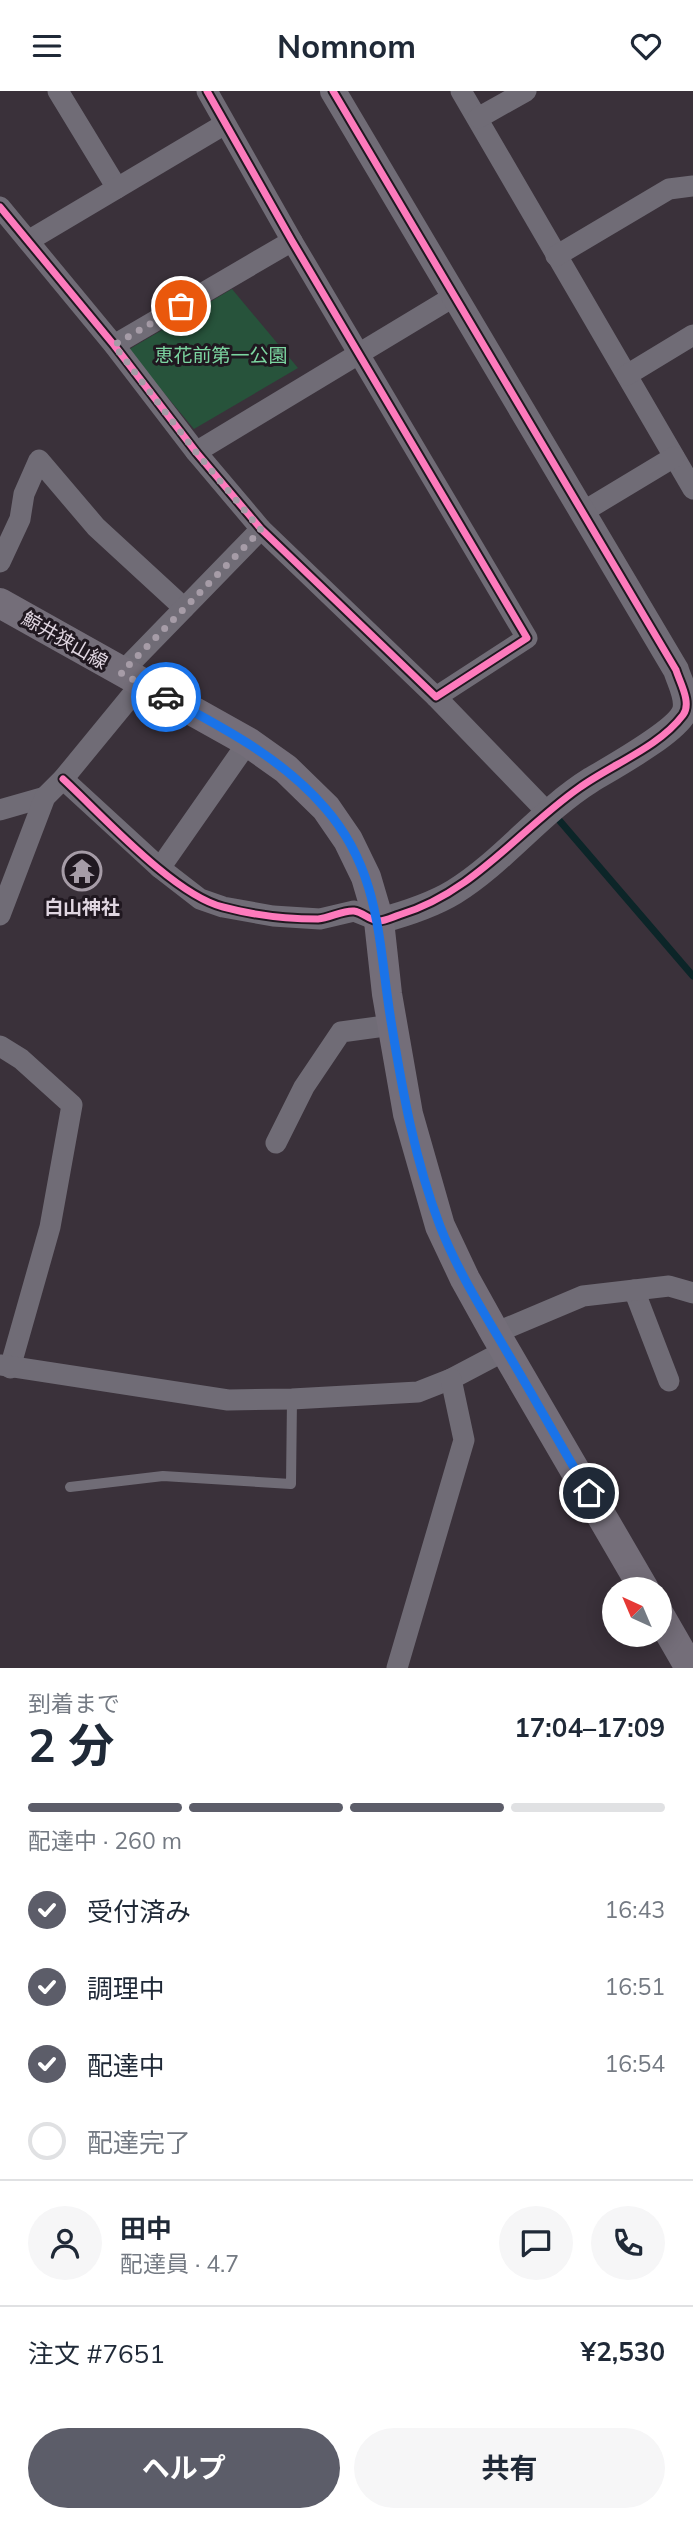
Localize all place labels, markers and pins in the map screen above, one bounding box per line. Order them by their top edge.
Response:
pin [151,276,211,336]
temple icon: 白山神社 [61,850,103,892]
place label: 白山神社 [44,895,120,919]
pin [559,1463,619,1523]

